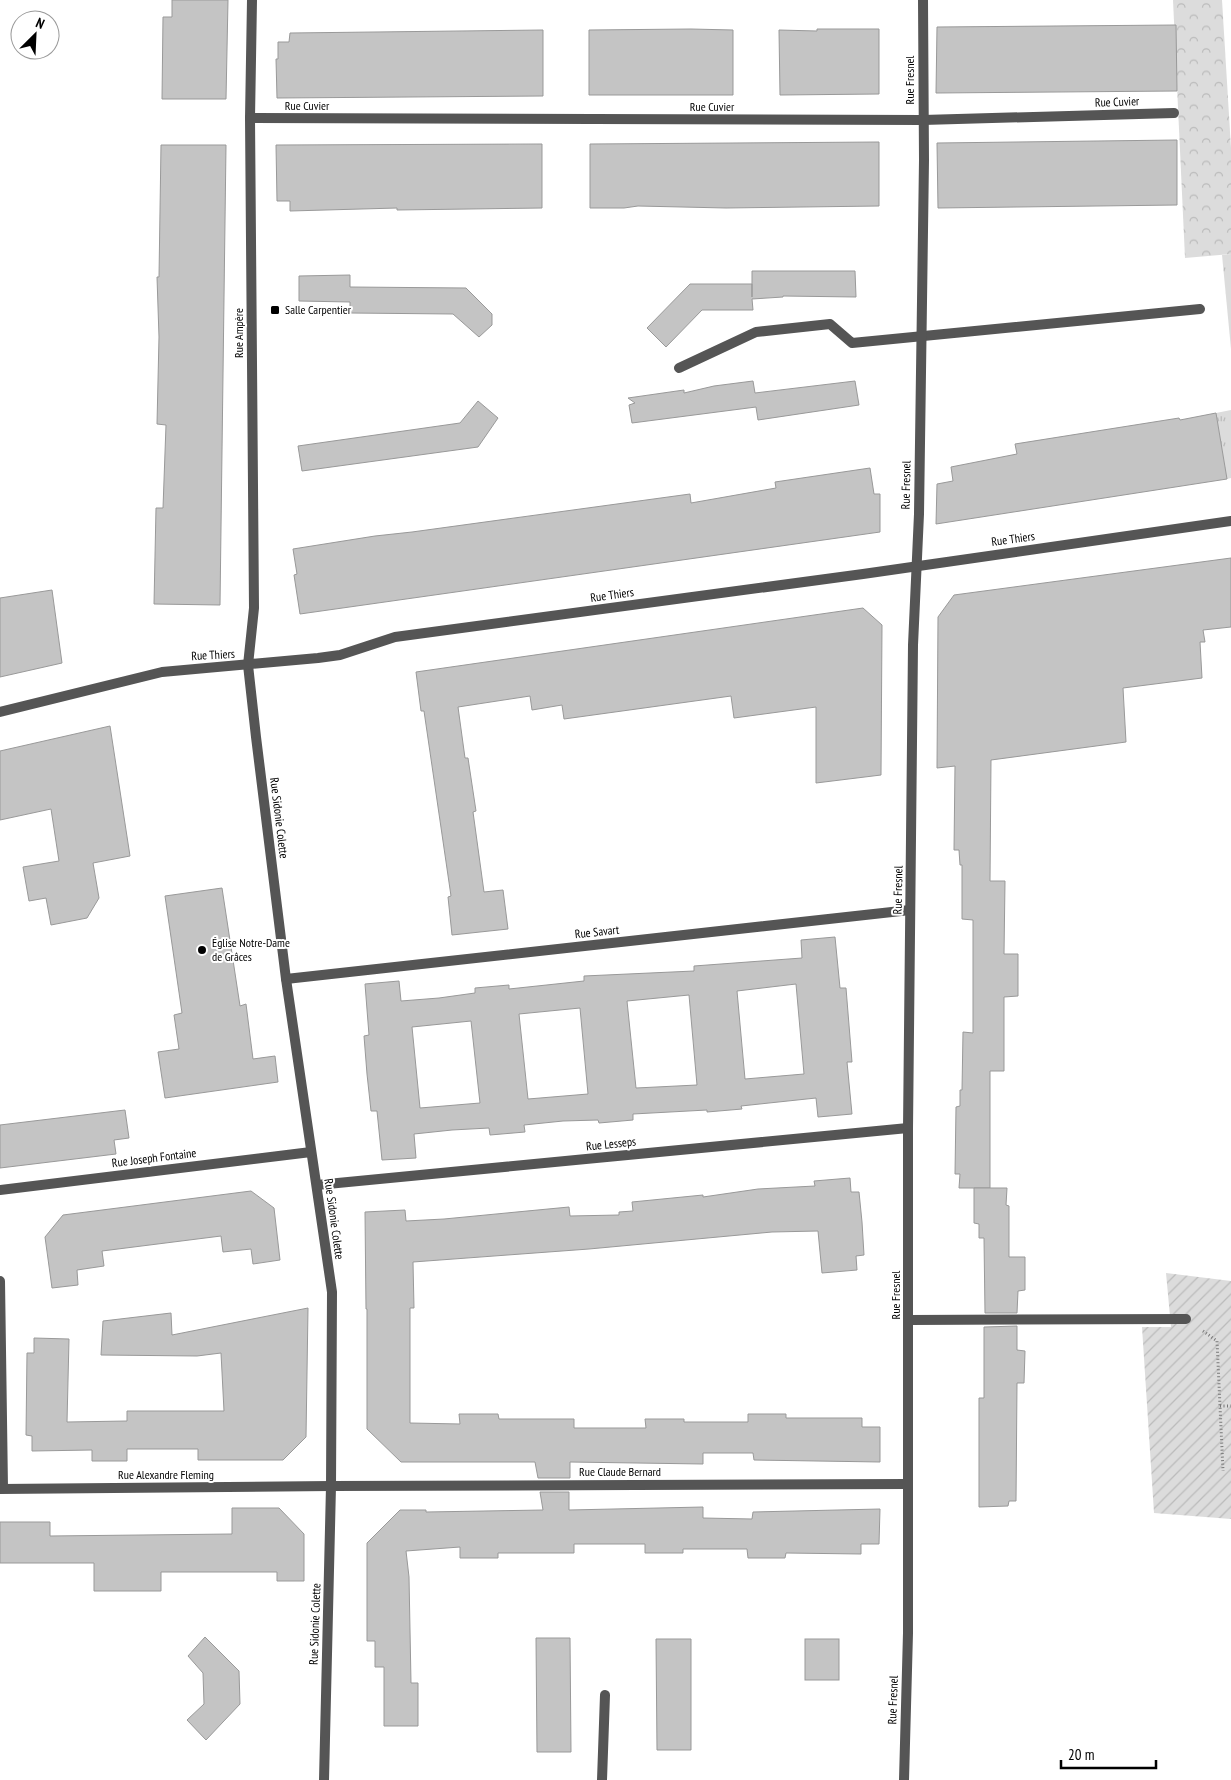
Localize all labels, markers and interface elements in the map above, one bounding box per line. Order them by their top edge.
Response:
north arrow [10,10,60,60]
text: N [33,13,47,33]
street label: Rue Fresnel [902,55,917,104]
street label: Rue Cuvier [1094,93,1140,110]
street label: Rue Cuvier [285,98,330,113]
street label: Rue Cuvier [690,99,735,114]
place label: Salle Carpentier [285,302,352,317]
marker: Salle Carpentier [269,304,281,316]
street label: Rue Ampère [231,308,246,358]
street label: Rue Fresnel [898,460,913,509]
street label: Rue Thiers [990,528,1036,549]
street label: Rue Thiers [589,584,635,605]
street label: Rue Thiers [191,646,235,663]
street label: Rue Sidonie Colette [267,777,292,859]
street label: Rue Fresnel [890,865,905,914]
street label: Rue Savart [574,922,621,941]
place label: Église Notre-Dame de Grâces [212,935,290,964]
marker: Église Notre-Dame de Grâces [196,944,208,956]
street label: Rue Lesseps [585,1133,637,1154]
street label: Rue Joseph Fontaine [111,1145,197,1170]
street label: Rue Sidonie Colette [321,1178,348,1260]
street label: Rue Fresnel [888,1270,903,1319]
street label: Rue Claude Bernard [579,1464,661,1479]
street label: Rue Alexandre Fleming [118,1467,214,1482]
street label: Rue Sidonie Colette [306,1583,323,1665]
street label: Rue Fresnel [884,1675,901,1725]
scale bar [1061,1738,1156,1770]
text: 20 m [1068,1745,1094,1764]

